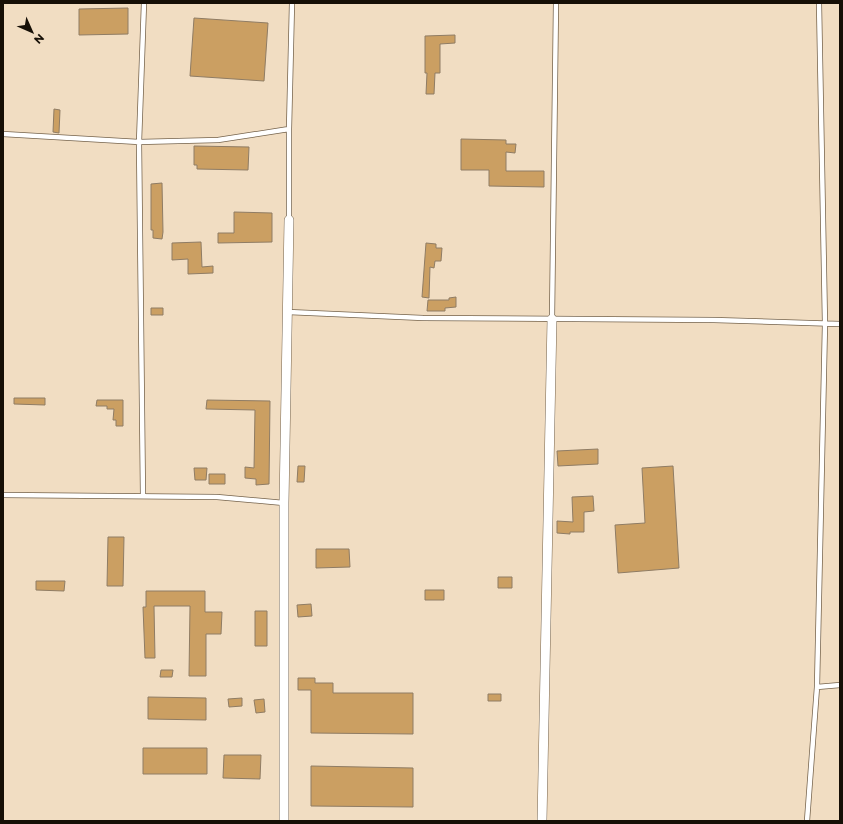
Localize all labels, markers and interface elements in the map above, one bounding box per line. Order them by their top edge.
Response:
north arrow [12,12,52,52]
text: N [31,31,47,47]

